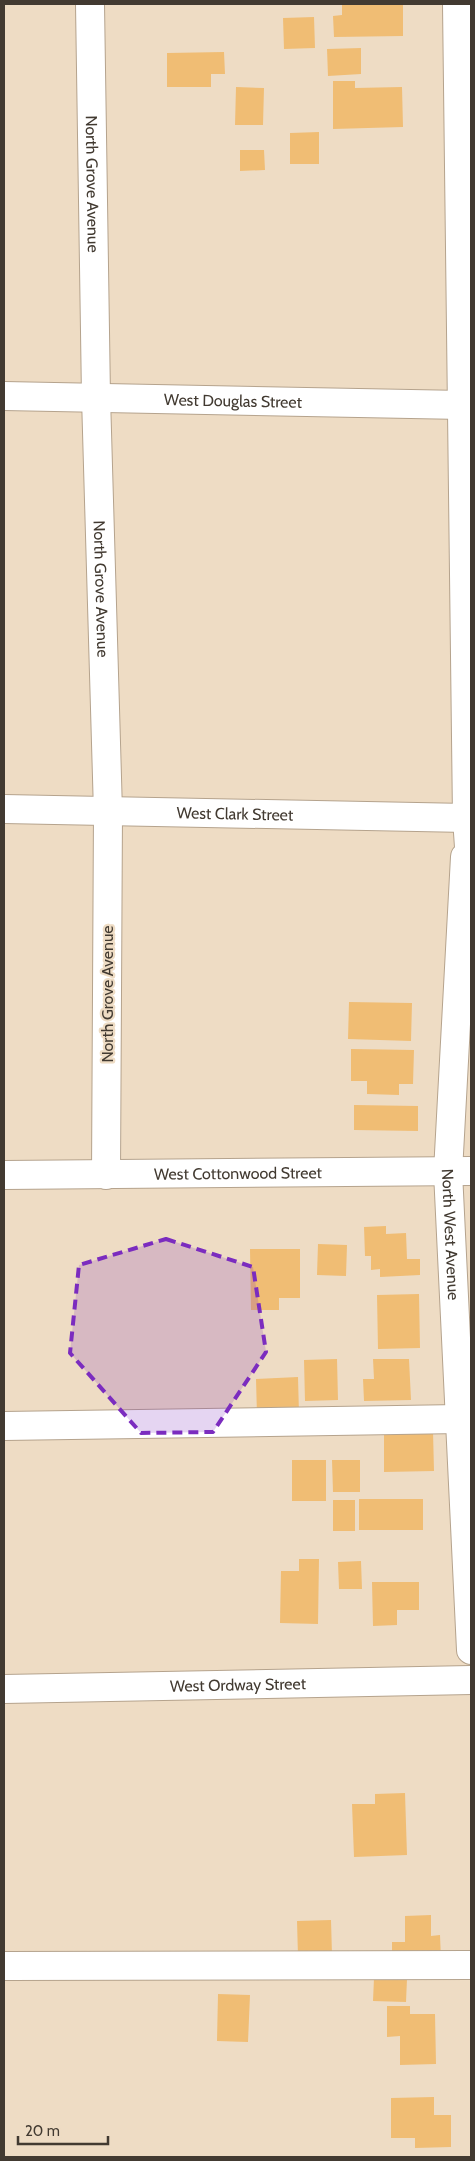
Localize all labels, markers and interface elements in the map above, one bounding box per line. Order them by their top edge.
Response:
street label: North Grove Avenue [82,115,103,253]
street label: West Douglas Street [164,390,303,411]
street label: North Grove Avenue [90,520,113,658]
street label: West Clark Street [176,803,294,824]
street label: North Grove Avenue [98,926,117,1062]
street label: West Cottonwood Street [154,1163,323,1183]
street label: North West Avenue [438,1168,464,1301]
street label: West Ordway Street [170,1674,307,1695]
scale bar [18,2114,108,2146]
text: 20 m [25,2122,60,2140]

